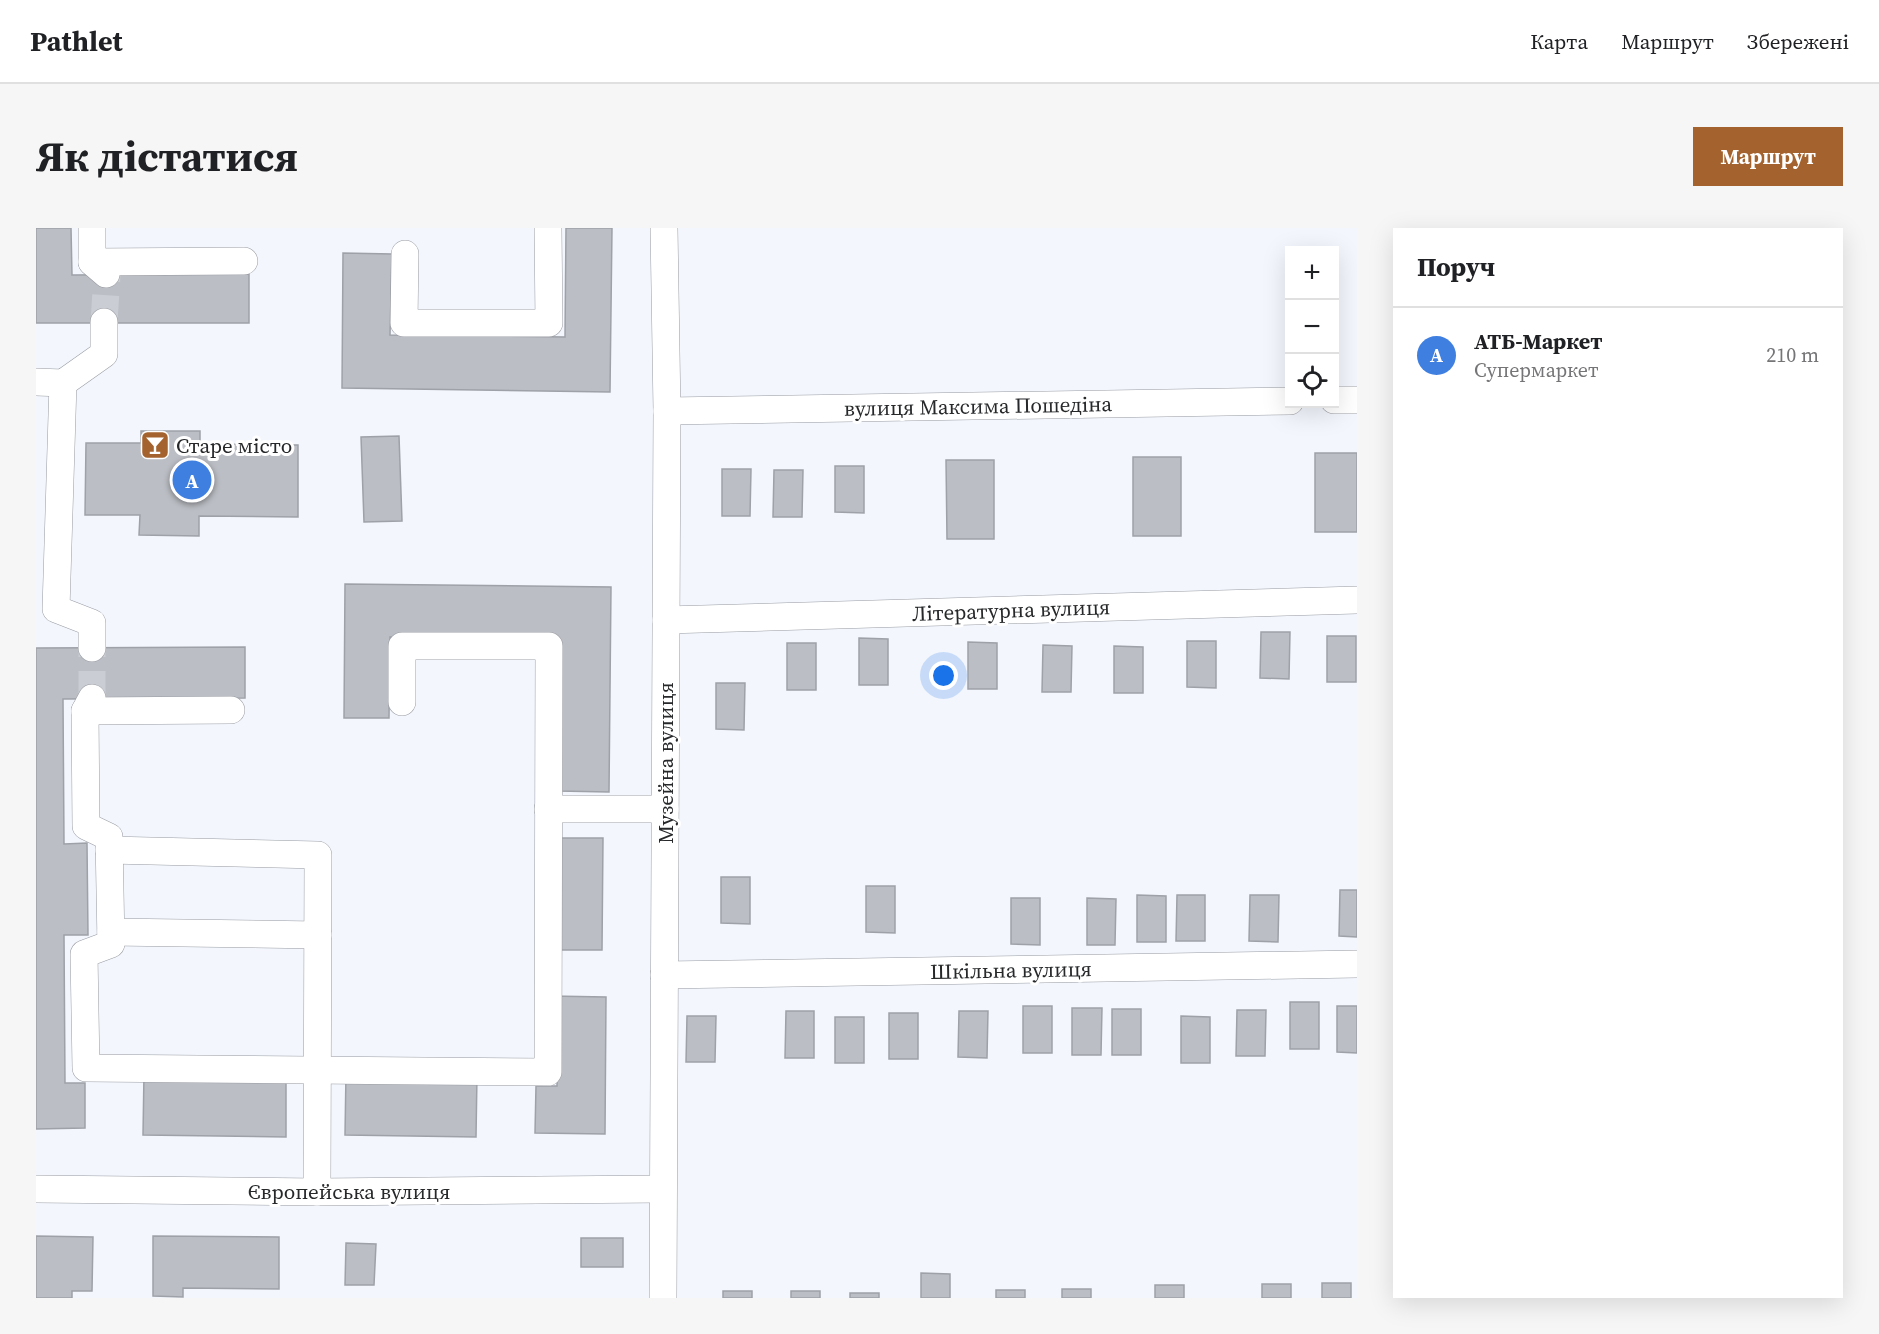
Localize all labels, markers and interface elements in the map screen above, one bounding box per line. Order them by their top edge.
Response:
text: Pathlet [30,22,123,60]
text: Карта [1530,27,1588,56]
text: Маршрут [1621,27,1714,56]
text: Збережені [1747,27,1849,56]
text: Як дістатися [36,127,298,185]
button: Маршрут [1693,127,1843,186]
map controls [1285,246,1339,408]
button: + [1285,246,1339,300]
text: Поруч [1417,249,1495,285]
button: − [1285,300,1339,354]
text: АТБ-Маркет [1474,326,1603,356]
text: A [1430,341,1443,369]
text: 210 m [1766,341,1819,369]
button: locate [1285,354,1339,408]
text: Супермаркет [1474,356,1599,384]
street label: вулиця Максима Пошедіна [844,389,1113,423]
bar icon: Старе місто [139,429,171,461]
place label: Старе місто [176,431,292,460]
pin: A [172,458,212,502]
street label: Літературна вулиця [911,592,1111,628]
your location [929,661,958,690]
street label: Музейна вулиця [651,682,680,844]
street label: Шкільна вулиця [930,954,1092,986]
street label: Європейська вулиця [248,1177,450,1206]

